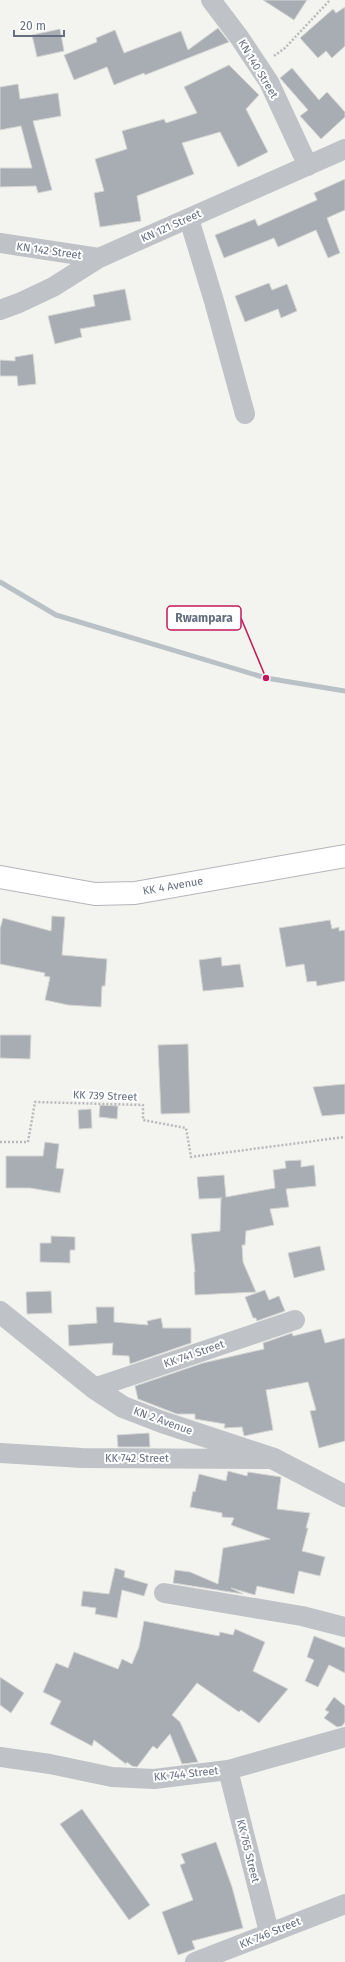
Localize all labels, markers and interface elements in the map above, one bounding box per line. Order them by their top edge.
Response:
scale bar [14,12,64,38]
text: 20 m [20,19,46,33]
street label: KN 140 Street [235,37,281,101]
street label: KN 121 Street [139,207,203,245]
street label: KN 142 Street [16,240,82,262]
callout: Rwampara [167,606,241,630]
text: Rwampara [175,611,233,625]
street label: KK 4 Avenue [142,874,204,898]
street label: KK 739 Street [73,1088,137,1104]
street label: KK 741 Street [162,1338,226,1370]
street label: KN 2 Avenue [132,1404,194,1438]
street label: KK 742 Street [105,1452,169,1465]
street label: KK 744 Street [153,1764,219,1784]
street label: KK 765 Street [234,1818,262,1884]
street label: KK 746 Street [238,1915,302,1951]

